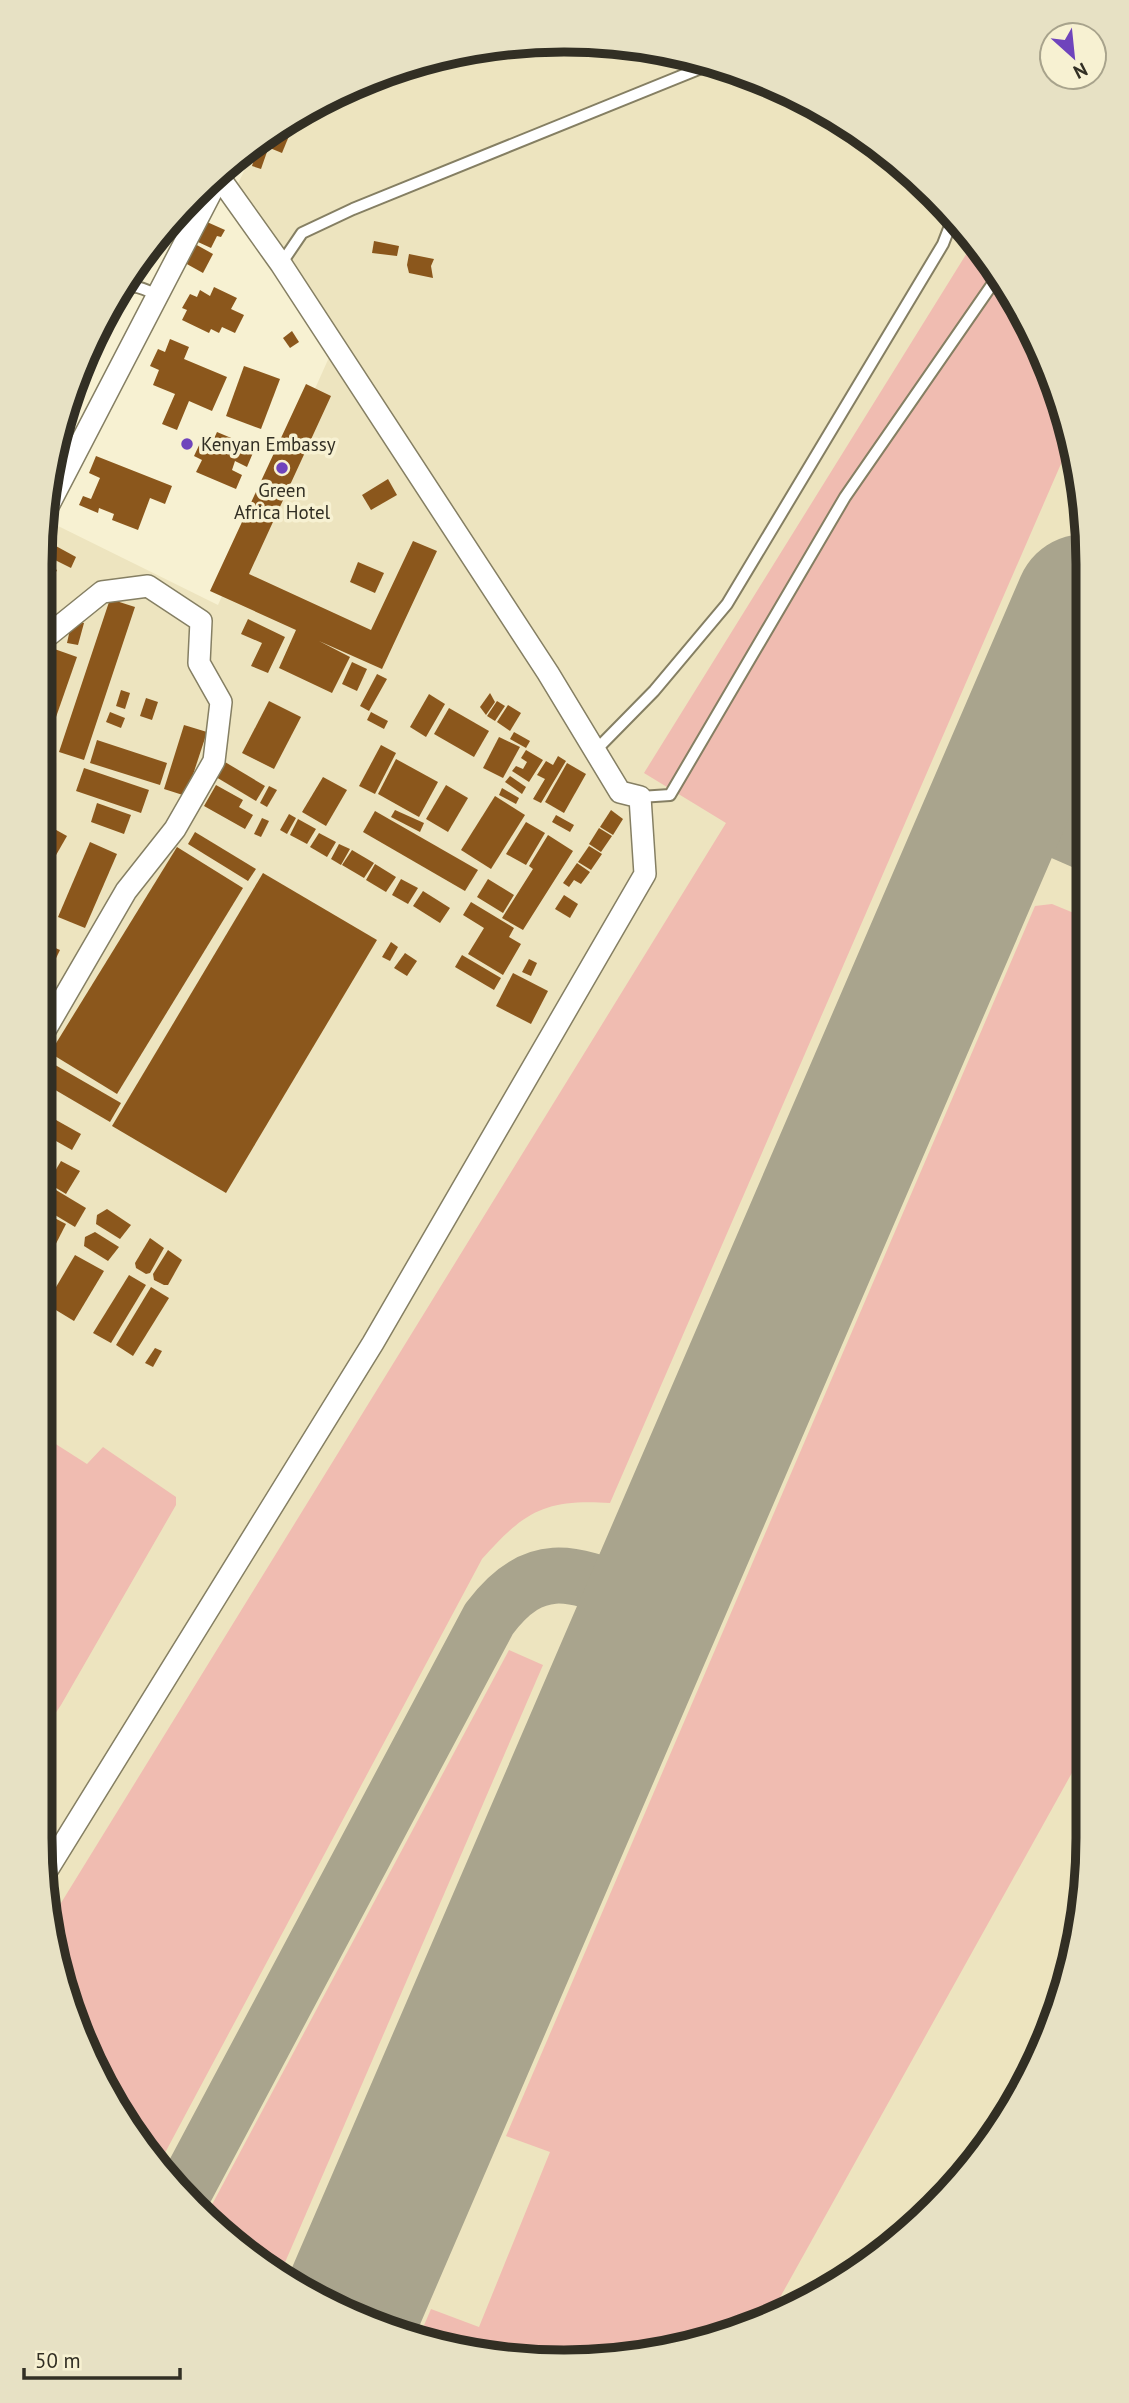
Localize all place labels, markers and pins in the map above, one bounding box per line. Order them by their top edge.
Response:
place label: Kenyan Embassy [201,432,336,456]
marker: Kenyan Embassy [179,436,195,452]
marker: Green Africa Hotel [274,460,290,476]
place label: Green Africa Hotel [234,478,331,524]

